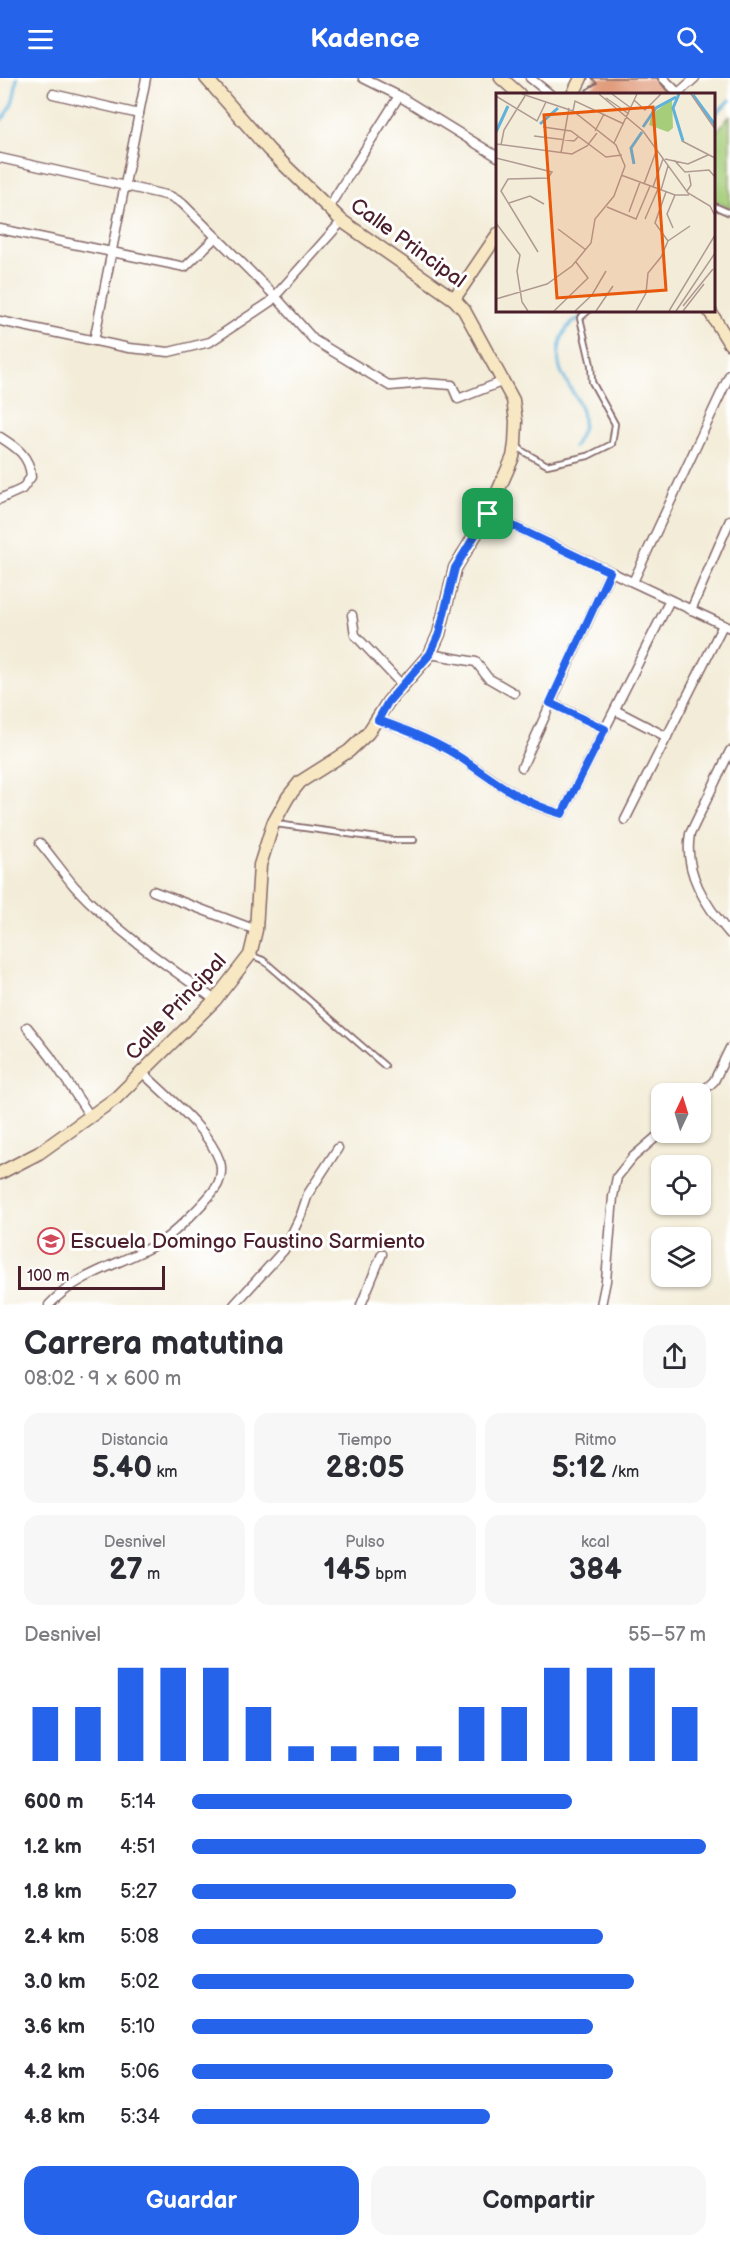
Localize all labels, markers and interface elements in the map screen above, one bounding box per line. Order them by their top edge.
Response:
icon: menu [24,23,57,56]
text: Kadence [310,23,420,55]
icon: search [673,23,706,56]
inset map [496,93,715,312]
street label: Calle Principal [345,193,471,293]
pin [462,488,513,539]
icon: arrive [471,497,504,530]
street label: Calle Principal [120,949,232,1065]
north arrow [651,1083,711,1143]
map controls [651,1083,711,1287]
button: locate [651,1155,711,1215]
school or university icon: Escuela Domingo Faustino Sarmiento [36,1226,66,1256]
button: layers [651,1227,711,1287]
place label: Escuela Domingo Faustino Sarmiento [70,1229,425,1254]
scale bar [18,1263,165,1290]
text: 100 m [27,1267,70,1286]
text: Carrera matutina [24,1324,284,1364]
button: share [643,1325,706,1388]
text: 08:02 · 9 × 600 m [24,1367,181,1391]
text: Distancia [101,1431,168,1450]
text: Tiempo [338,1431,392,1450]
text: Ritmo [574,1431,617,1450]
text: 5.40 [92,1450,152,1486]
text: 28:05 [325,1450,405,1486]
text: 5:12 [551,1450,607,1486]
text: km [152,1463,178,1482]
text: /km [607,1463,639,1482]
text: Desnivel [104,1533,165,1552]
text: Pulso [345,1533,385,1552]
text: kcal [581,1533,610,1552]
text: 27 [109,1552,143,1588]
text: 145 [323,1552,371,1588]
text: 384 [569,1552,622,1588]
text: m [143,1565,160,1584]
text: bpm [371,1565,407,1584]
text: Desnivel [24,1623,101,1647]
text: 55–57 m [628,1623,706,1647]
text: 600 m [24,1790,84,1814]
text: 5:14 [120,1790,155,1814]
text: 1.2 km [24,1835,82,1859]
text: 4:51 [120,1835,155,1859]
text: 1.8 km [24,1880,82,1904]
text: 5:27 [120,1880,157,1904]
text: 2.4 km [24,1925,85,1949]
text: 5:08 [120,1925,159,1949]
text: 3.0 km [24,1970,85,1994]
text: 5:02 [120,1970,159,1994]
text: 3.6 km [24,2015,85,2039]
text: 5:10 [120,2015,155,2039]
text: 4.2 km [24,2060,85,2084]
text: 5:06 [120,2060,159,2084]
text: 4.8 km [24,2105,85,2129]
text: 5:34 [120,2105,160,2129]
button: Guardar [24,2166,359,2235]
button: Compartir [371,2166,706,2235]

